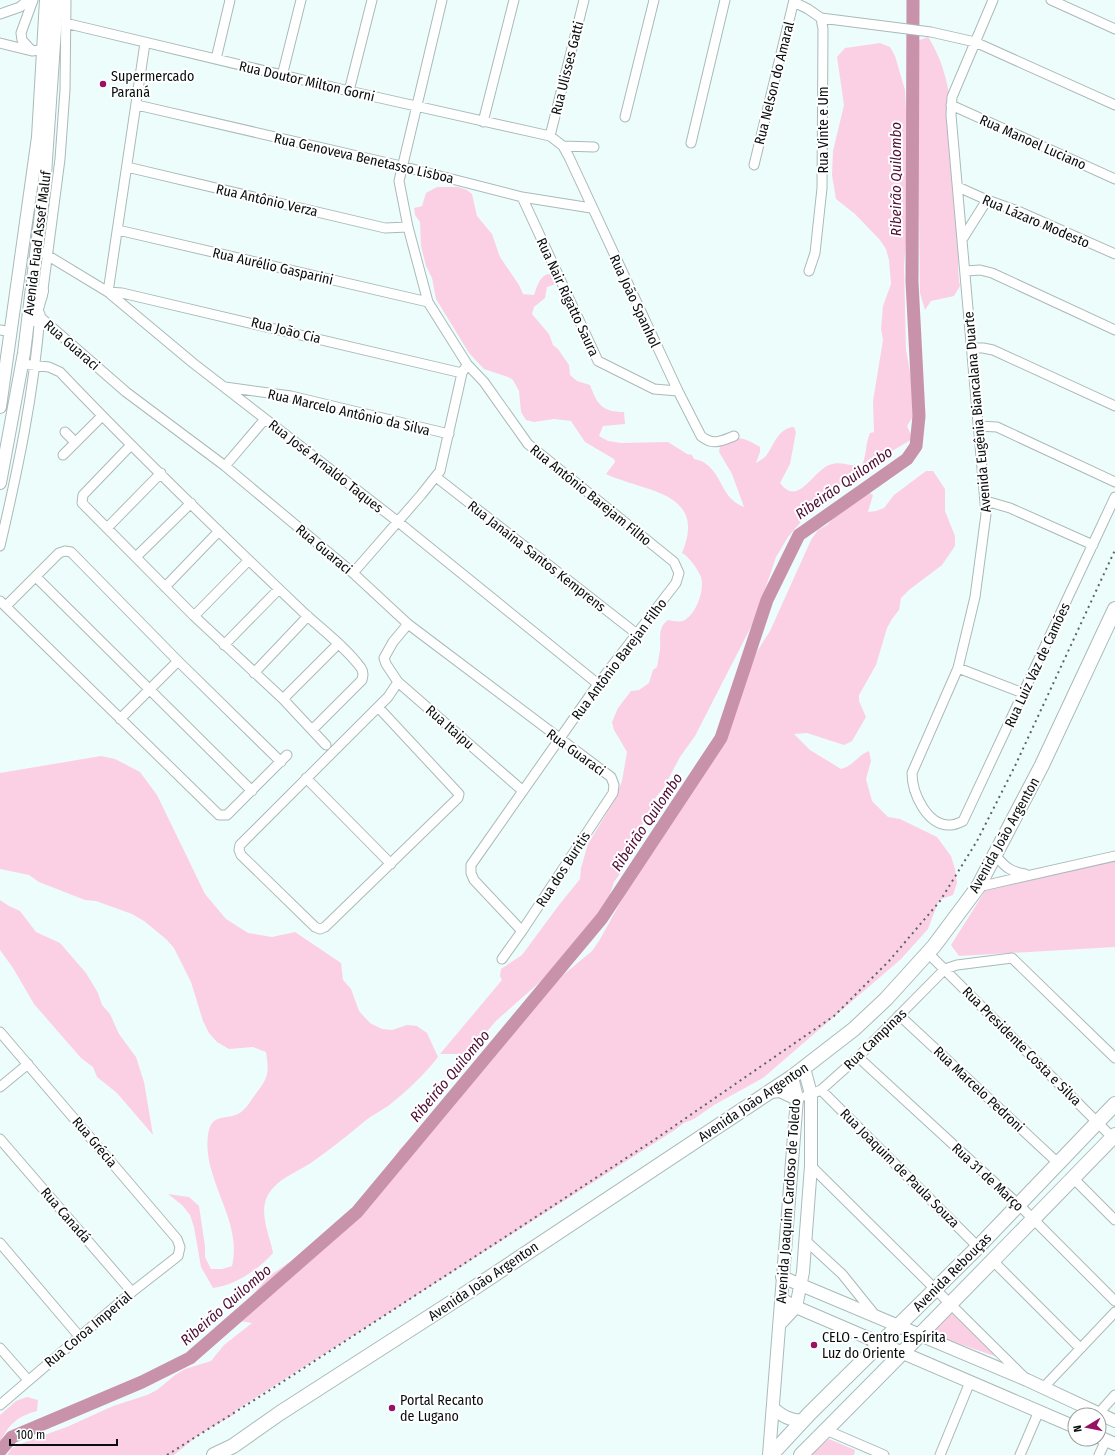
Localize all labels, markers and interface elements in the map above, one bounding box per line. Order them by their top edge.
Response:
street label: Rua Ulisses Gatti [548,19,587,117]
street label: Rua Nelson do Amaral [751,20,798,146]
street label: Rua Doutor Milton Gorni [237,58,376,105]
place label: Supermercado Paraná [111,68,194,101]
marker: Supermercado Paraná [98,79,108,89]
street label: Rua Vinte e Um [815,87,832,173]
street label: Rua Manoel Luciano [977,111,1089,174]
water label: Ribeirão Quilombo [887,122,905,236]
street label: Rua Genoveva Benetasso Lisboa [272,130,455,187]
street label: Avenida Fuad Assef Maluf [20,168,55,316]
street label: Rua Antônio Verza [214,181,320,220]
street label: Rua Lázaro Modesto [980,191,1092,252]
street label: Rua Nair Rigatto Saura [533,235,602,359]
street label: Rua Aurélio Gasparini [211,244,335,289]
street label: Rua João Spanhol [606,252,664,351]
street label: Avenida Eugênia Biancalana Duarte [960,311,995,513]
street label: Rua João Cia [249,314,323,347]
street label: Rua Guaraci [40,317,103,374]
street label: Rua Marcelo Antônio da Silva [266,386,432,439]
street label: Rua José Arnaldo Taques [265,416,386,516]
street label: Rua Antônio Barejam Filho [527,441,655,550]
water label: Ribeirão Quilombo [792,443,896,523]
street label: Rua Janaína Santos Kemprens [464,497,609,616]
street label: Rua Guaraci [292,521,355,578]
street label: Rua Antônio Barejan Filho [568,595,671,723]
street label: Rua Luiz Vaz de Camões [1001,600,1074,730]
street label: Rua Itaipu [422,702,477,753]
street label: Rua Guaraci [543,726,608,779]
water label: Ribeirão Quilombo [608,769,687,874]
street label: Avenida João Argenton [966,775,1043,896]
street label: Rua dos Buritis [533,828,594,910]
street label: Rua Presidente Costa e Silva [959,983,1085,1110]
street label: Rua Campinas [840,1005,910,1074]
water label: Ribeirão Quilombo [406,1026,494,1126]
street label: Rua Marcelo Pedroni [930,1043,1027,1136]
street label: Avenida João Argenton [695,1059,812,1146]
street label: Avenida Joaquim Cardoso de Toledo [773,1098,804,1304]
street label: Rua Joaquim de Paula Souza [837,1105,963,1232]
street label: Rua Grécia [69,1114,121,1171]
street label: Rua 31 de Março [948,1140,1027,1215]
street label: Rua Canadá [37,1184,94,1246]
street label: Avenida Rebouças [910,1230,995,1315]
street label: Avenida João Argenton [425,1238,542,1325]
water label: Ribeirão Quilombo [177,1261,275,1349]
street label: Rua Coroa Imperial [41,1288,136,1371]
place label: CELO - Centro Espírita Luz do Oriente [822,1329,946,1362]
marker: CELO - Centro Espírita Luz do Oriente [809,1340,819,1350]
place label: Portal Recanto de Lugano [400,1392,484,1425]
marker: Portal Recanto de Lugano [387,1403,397,1413]
north arrow [1067,1407,1107,1447]
scale bar [10,1421,117,1447]
text: N [1071,1424,1085,1433]
text: 100 m [16,1428,45,1442]

